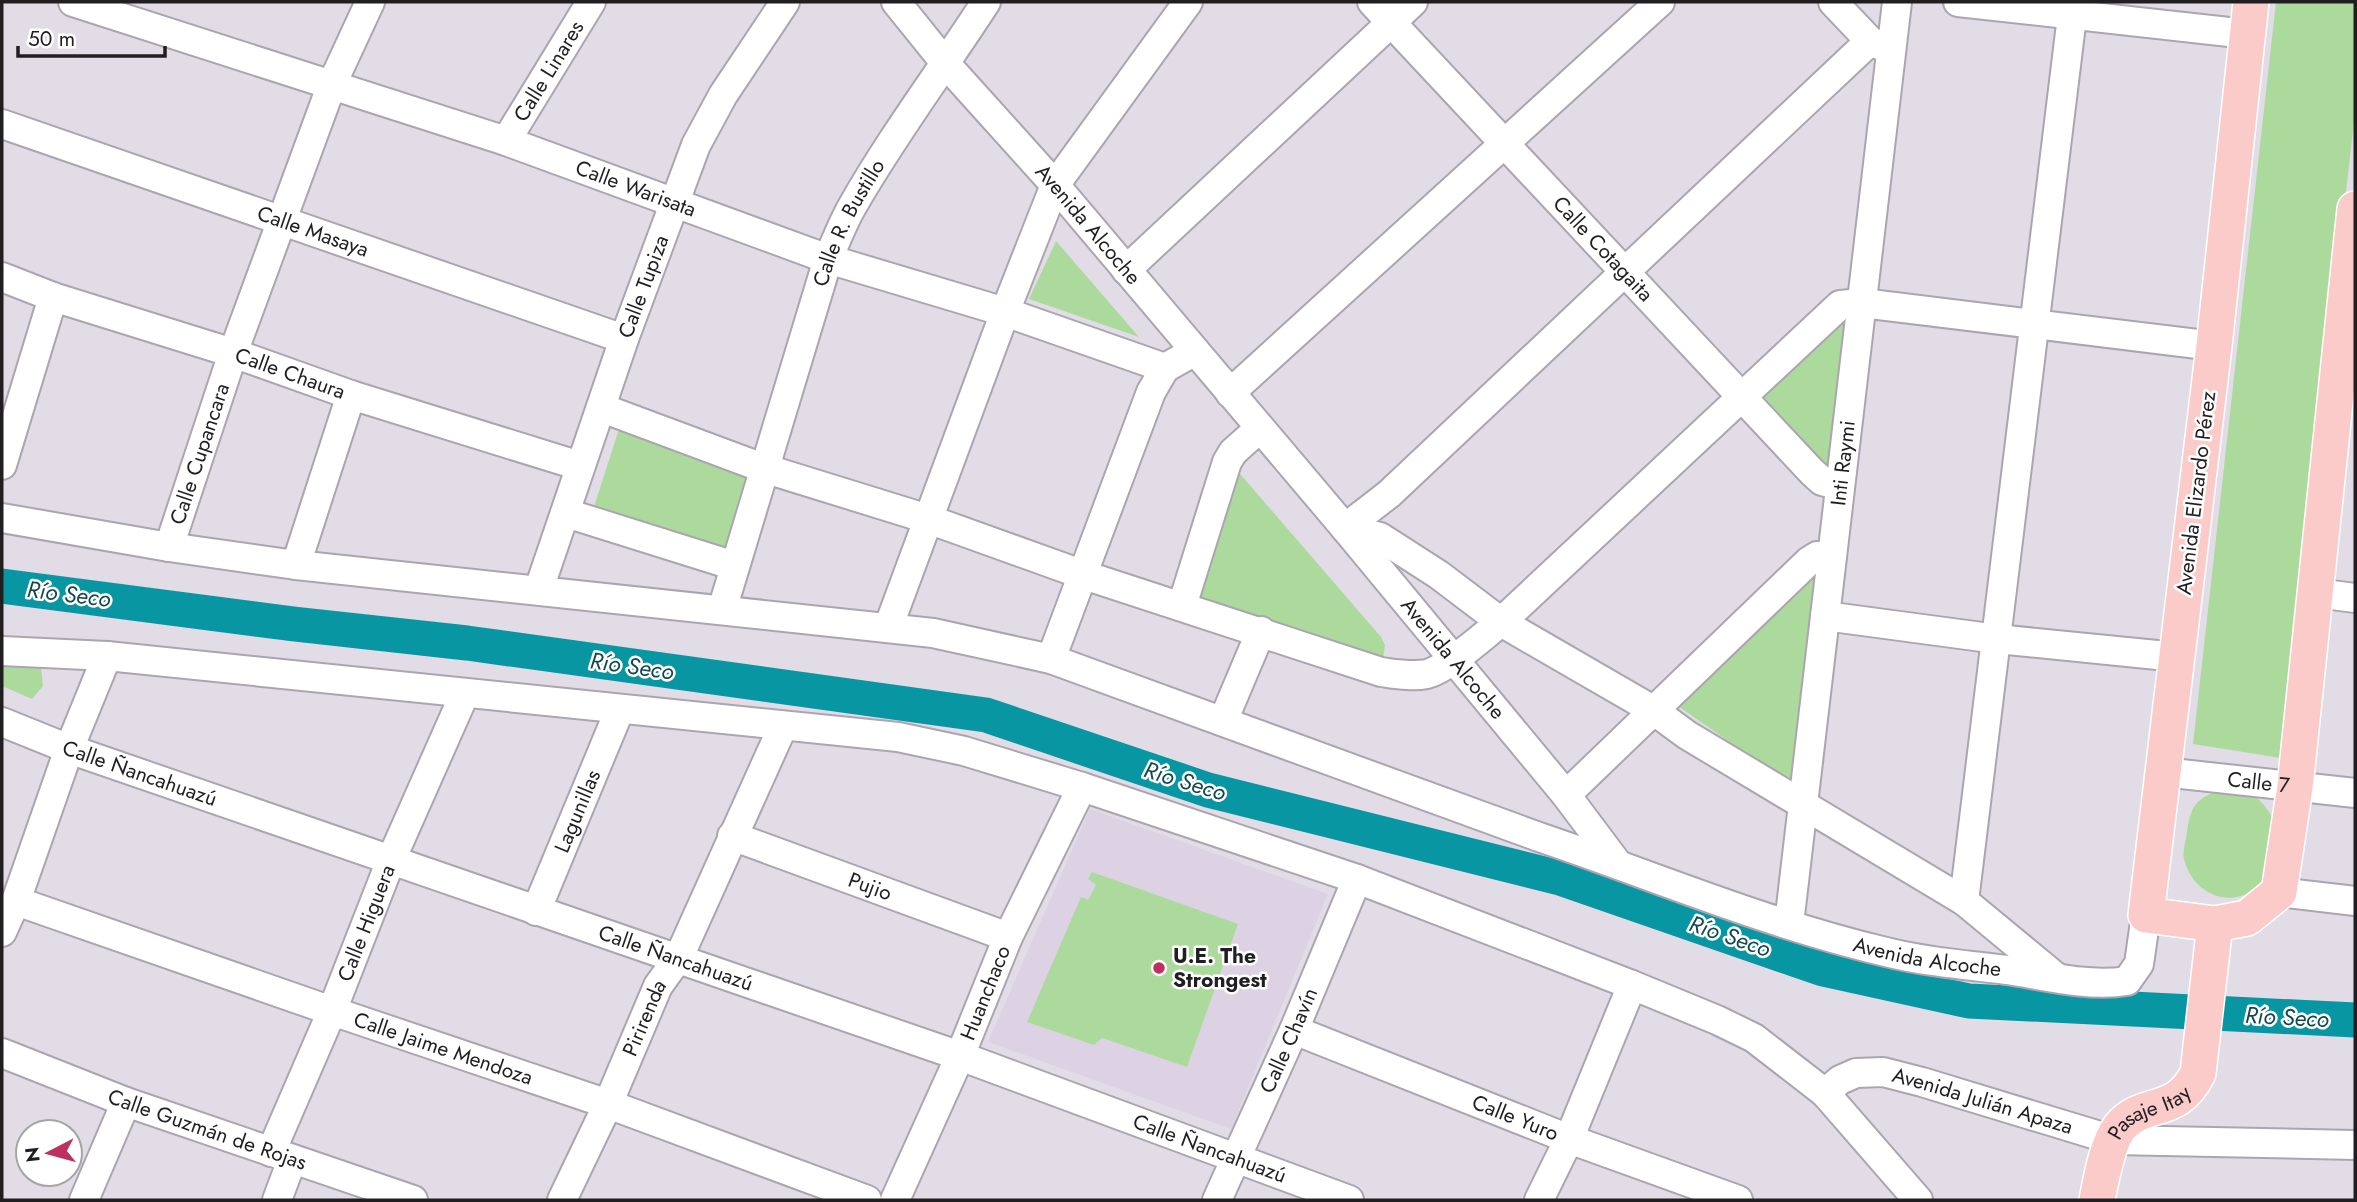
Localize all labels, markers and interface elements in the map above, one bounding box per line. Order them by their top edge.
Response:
scale bar [18,14,164,58]
street label: Calle Linares [506,15,591,127]
text: 50 m [28,24,75,54]
street label: Calle Warisata [571,153,700,224]
street label: Calle R. Bustillo [806,153,892,290]
street label: Avenida Alcoche [1028,158,1148,291]
street label: Calle Cotagaita [1546,189,1660,308]
street label: Calle Masaya [253,198,373,265]
street label: Calle Tupiza [611,231,676,342]
street label: Calle Chaura [231,340,349,407]
street label: Calle Cupancara [162,379,237,529]
street label: Avenida Elizardo Pérez [2169,389,2223,596]
street label: Inti Raymi [1823,419,1863,508]
water label: Río Seco [25,572,114,616]
street label: Avenida Alcoche [1394,591,1512,726]
water label: Río Seco [588,643,677,689]
street label: Calle Ñancahuazú [58,733,221,814]
water label: Río Seco [1140,752,1231,810]
street label: Calle 7 [2226,764,2291,801]
street label: Lagunillas [547,765,608,857]
street label: Calle Higuera [330,860,403,986]
street label: Pujio [844,865,896,908]
water label: Río Seco [1685,906,1776,966]
street label: Calle Ñancahuazú [594,918,757,999]
street label: Avenida Alcoche [1850,929,2003,984]
street label: Huanchaco [953,941,1018,1045]
place label: U.E. The Strongest [1173,941,1267,995]
marker: U.E. The Strongest [1151,960,1167,976]
street label: Pirirenda [615,973,673,1061]
street label: Calle Chavín [1252,983,1325,1098]
water label: Río Seco [2244,998,2331,1036]
street label: Calle Jaime Mendoza [350,1004,537,1093]
street label: Avenida Julián Apaza [1889,1060,2077,1142]
street label: Pasaje Itay [2100,1078,2199,1145]
street label: Calle Guzmán de Rojas [103,1081,311,1178]
street label: Calle Yuro [1468,1087,1563,1148]
street label: Calle Ñancahuazú [1129,1106,1291,1191]
north arrow [14,1118,84,1188]
text: N [18,1146,47,1164]

